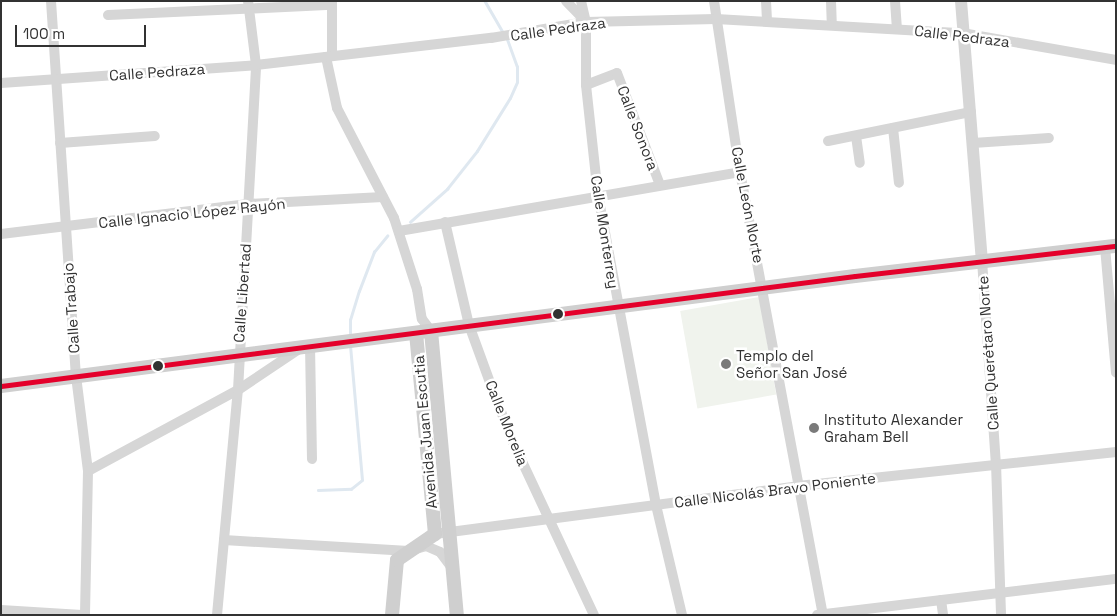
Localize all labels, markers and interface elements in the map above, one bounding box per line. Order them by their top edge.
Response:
street label: Calle Pedraza [509,13,607,45]
scale bar [18,15,149,47]
street label: Calle Pedraza [913,21,1011,51]
text: 100 m [23,24,65,43]
street label: Calle Pedraza [108,60,206,84]
street label: Calle Sonora [614,83,662,173]
street label: Calle León Norte [728,145,768,265]
street label: Calle Monterrey [587,174,623,290]
street label: Calle Ignacio López Rayón [98,194,286,232]
street label: Calle Libertad [230,243,254,343]
street label: Calle Trabajo [59,262,83,354]
street label: Calle Querétaro Norte [974,275,1002,431]
unlabelled marker [553,309,563,319]
place label: Templo del Señor San José [736,346,847,381]
street label: Avenida Juan Escutia [409,355,441,509]
marker: Templo del Señor San José [720,358,732,370]
unlabelled marker [153,361,163,371]
street label: Calle Morelia [482,378,532,468]
place label: Instituto Alexander Graham Bell [824,410,963,445]
marker: Instituto Alexander Graham Bell [808,422,820,434]
street label: Calle Nicolás Bravo Poniente [673,469,877,511]

